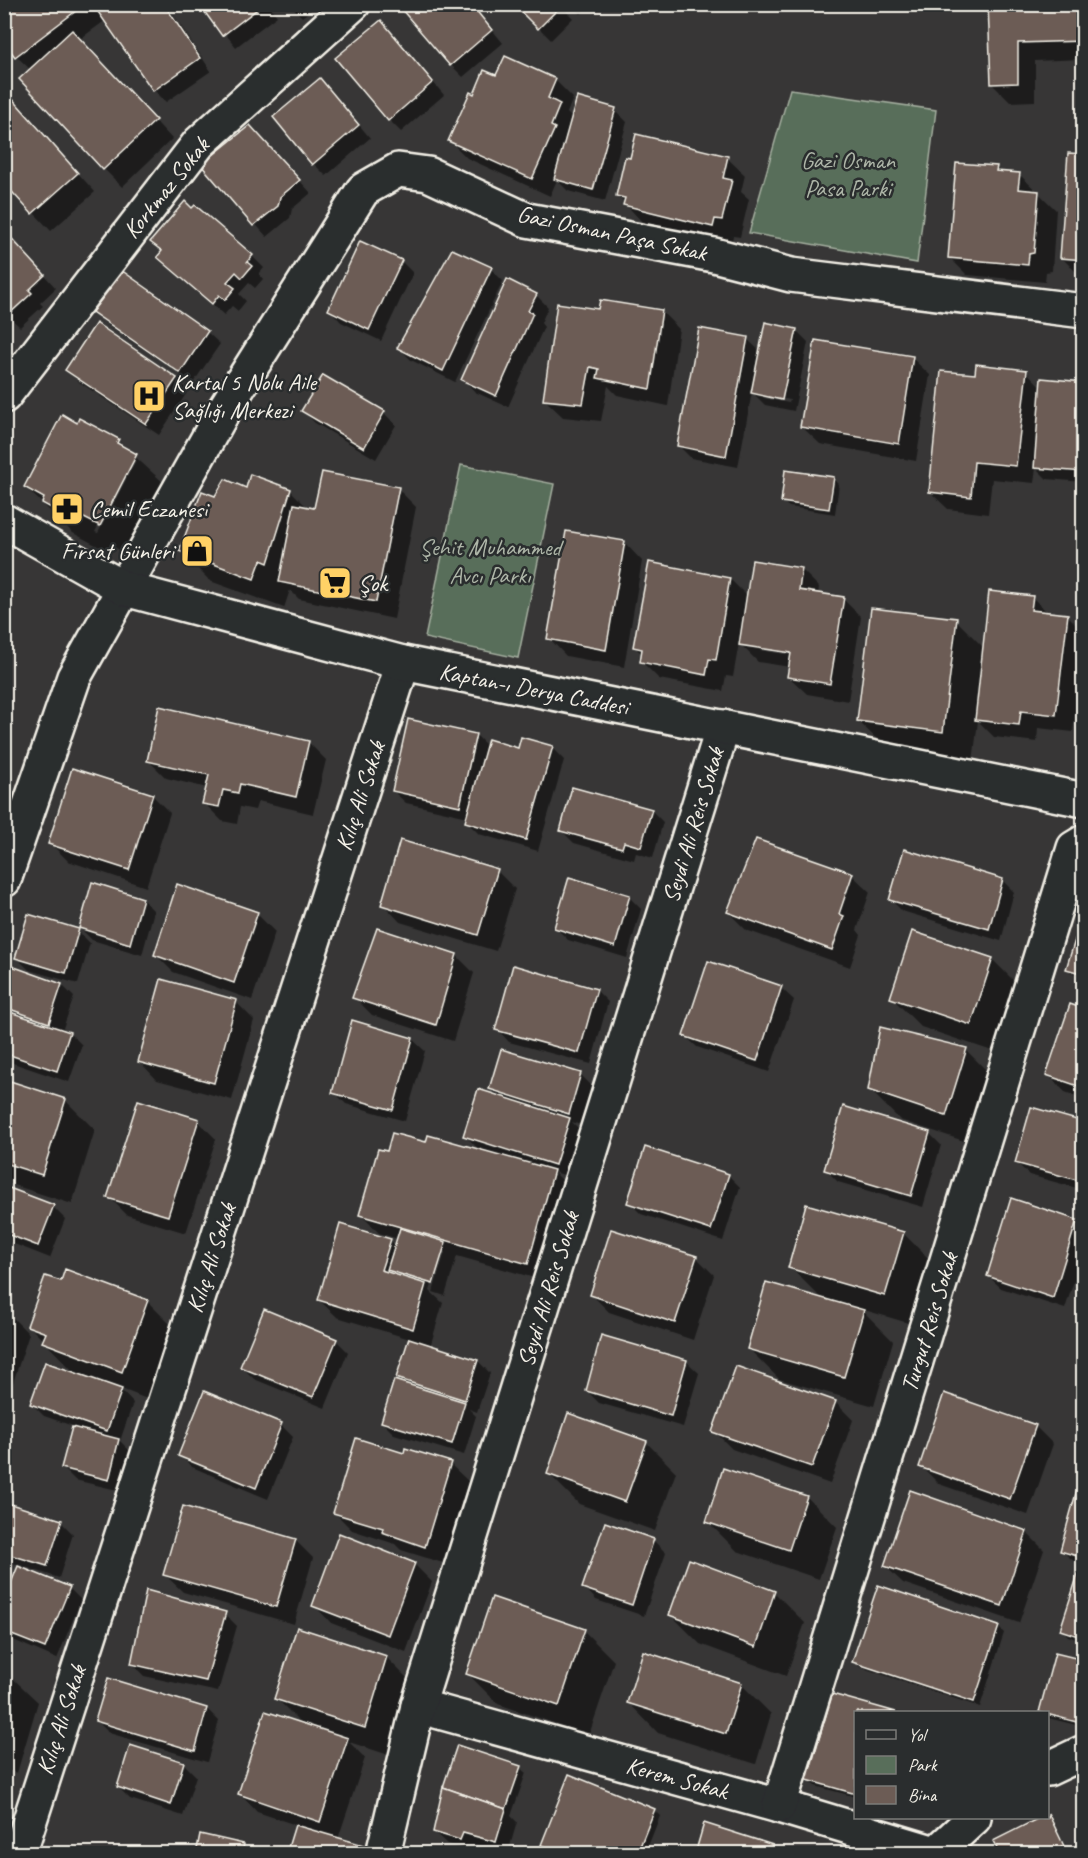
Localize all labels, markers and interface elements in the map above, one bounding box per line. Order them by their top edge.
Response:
street label: Korkmaz Sokak [116,130,217,245]
park label: Gazi Osman Pasa Parki [801,145,896,203]
street label: Gazi Osman Paşa Sokak [515,198,712,268]
place label: Kartal 5 Nolu Aile Sağlığı Merkezi [172,367,318,425]
hospital icon: Kartal 5 Nolu Aile Sağlığı Merkezi [131,378,167,414]
pharmacy icon: Cemil Eczanesi [49,491,85,527]
place label: Cemil Eczanesi [90,494,210,524]
park label: Şehit Muhammed Avcı Parkı [419,532,564,590]
shop icon: Fırsat Günleri [179,533,215,569]
place label: Fırsat Günleri [61,536,176,566]
supermarket icon: Şok [317,565,353,601]
place label: Şok [358,568,389,598]
street label: Kaptan-ı Derya Caddesi [437,656,634,723]
street label: Kılıç Ali Sokak [328,735,392,854]
street label: Seydi Ali Reis Sokak [655,742,731,906]
street label: Kılıç Ali Sokak [179,1197,243,1316]
street label: Seydi Ali Reis Sokak [510,1206,586,1370]
street label: Turgut Reis Sokak [894,1247,965,1395]
street label: Kılıç Ali Sokak [29,1659,93,1778]
legend [854,1711,1049,1819]
text: Yol [908,1724,928,1746]
street label: Kerem Sokak [623,1750,733,1807]
text: Park [908,1754,938,1776]
text: Bina [908,1784,938,1806]

